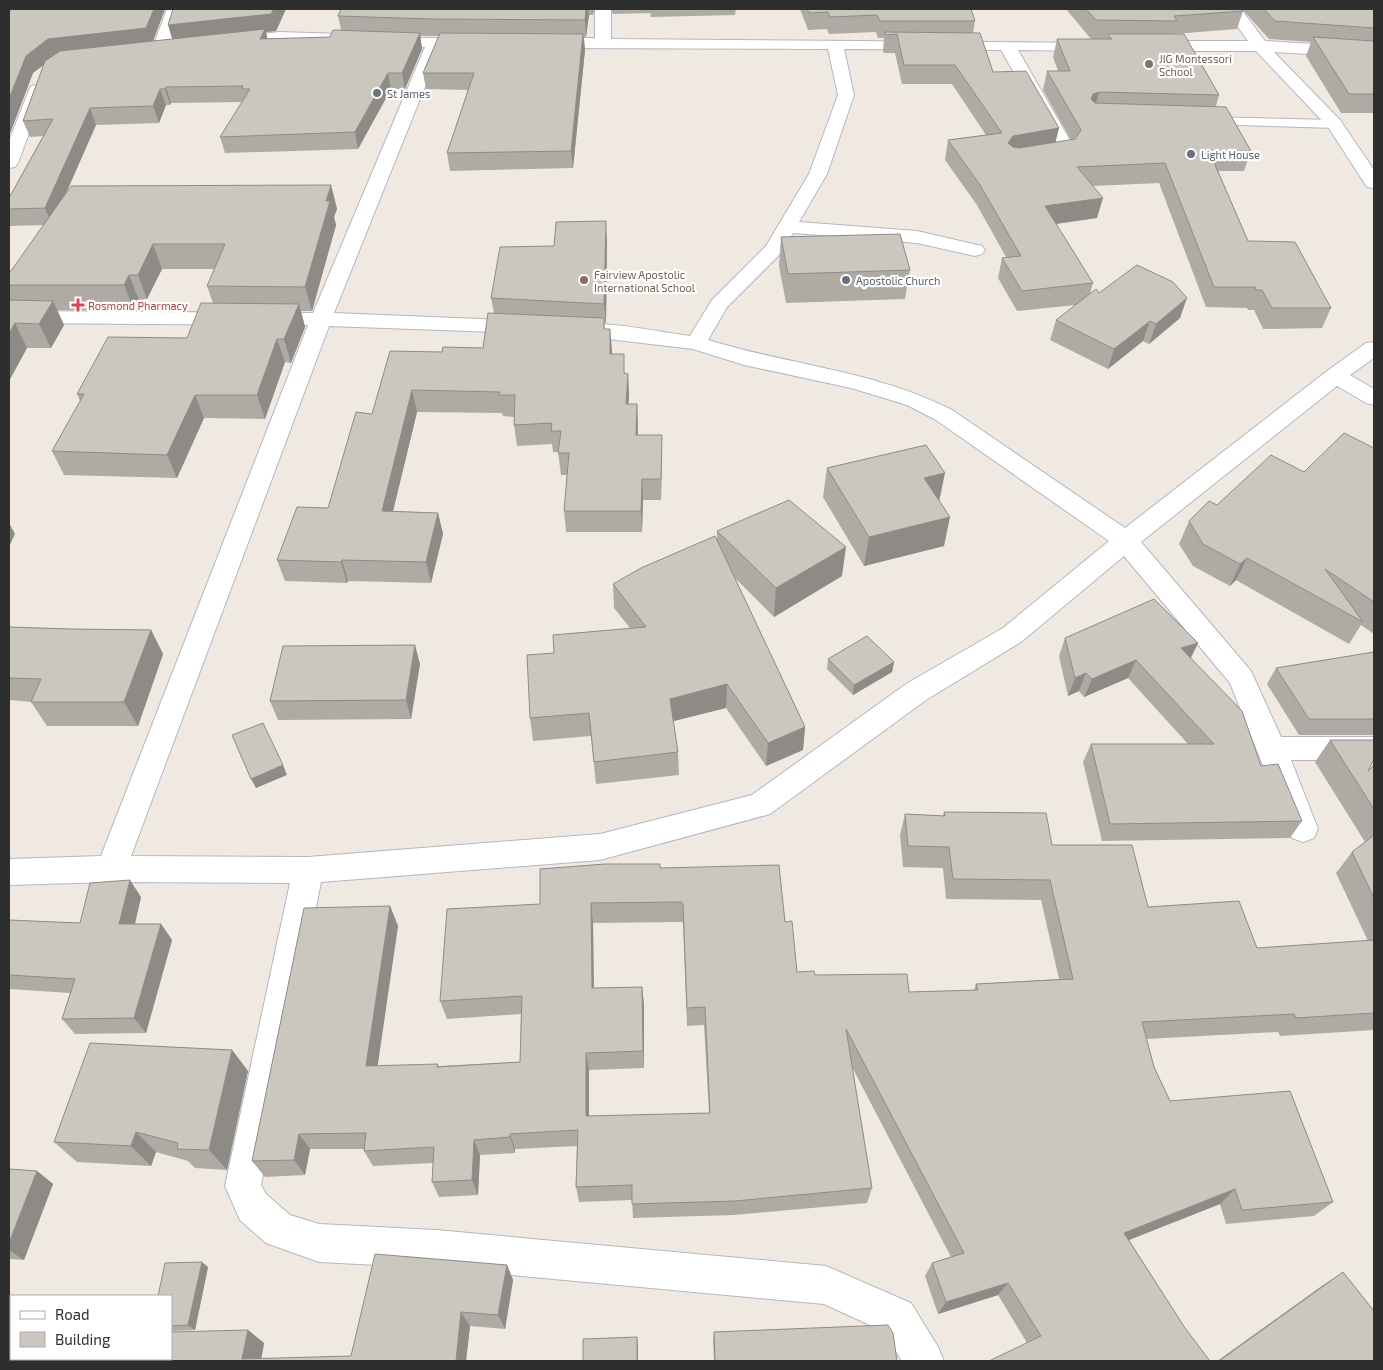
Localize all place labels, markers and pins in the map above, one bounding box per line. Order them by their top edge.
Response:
place label: JIG Montessori School [1159,52,1232,78]
marker: JIG Montessori School [1143,58,1155,70]
marker: St James [371,87,383,99]
place label: St James [387,87,431,100]
marker: Light House [1185,148,1197,160]
place label: Light House [1201,148,1260,161]
place label: Fairview Apostolic International School [594,268,696,294]
marker: Fairview Apostolic International School [578,274,590,286]
marker: Apostolic Church [840,274,852,286]
place label: Apostolic Church [856,274,940,287]
marker: Rosmond Pharmacy [72,299,84,311]
place label: Rosmond Pharmacy [88,299,188,312]

